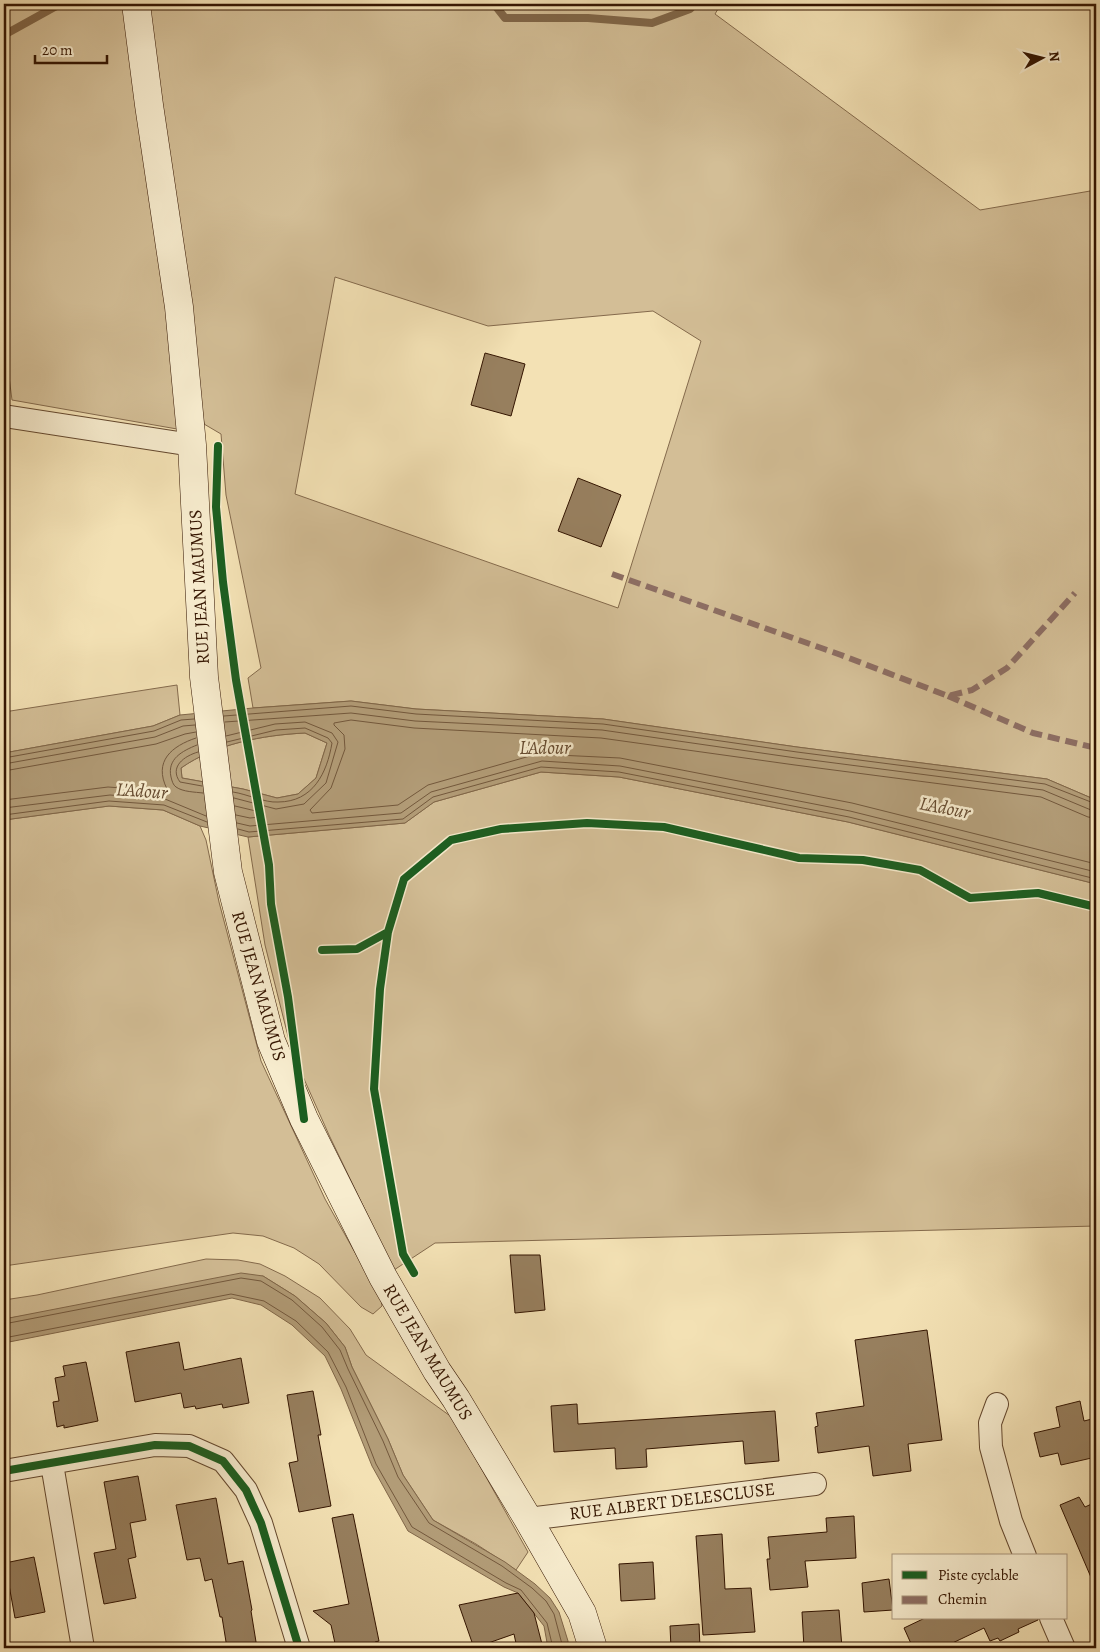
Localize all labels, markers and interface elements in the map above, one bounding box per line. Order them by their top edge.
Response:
scale bar [35,32,108,64]
north arrow [1018,32,1068,82]
text: 20 m [42,40,73,60]
text: N [1044,50,1064,63]
street label: RUE JEAN MAUMUS [183,509,215,665]
water label: L'Adour [519,735,572,761]
water label: L'Adour [115,776,170,806]
water label: L'Adour [917,790,974,826]
street label: RUE JEAN MAUMUS [226,908,292,1064]
street label: RUE JEAN MAUMUS [378,1279,478,1425]
street label: RUE ALBERT DELESCLUSE [568,1476,776,1526]
legend [892,1554,1068,1620]
text: Piste cyclable [938,1565,1019,1585]
text: Chemin [938,1589,987,1609]

